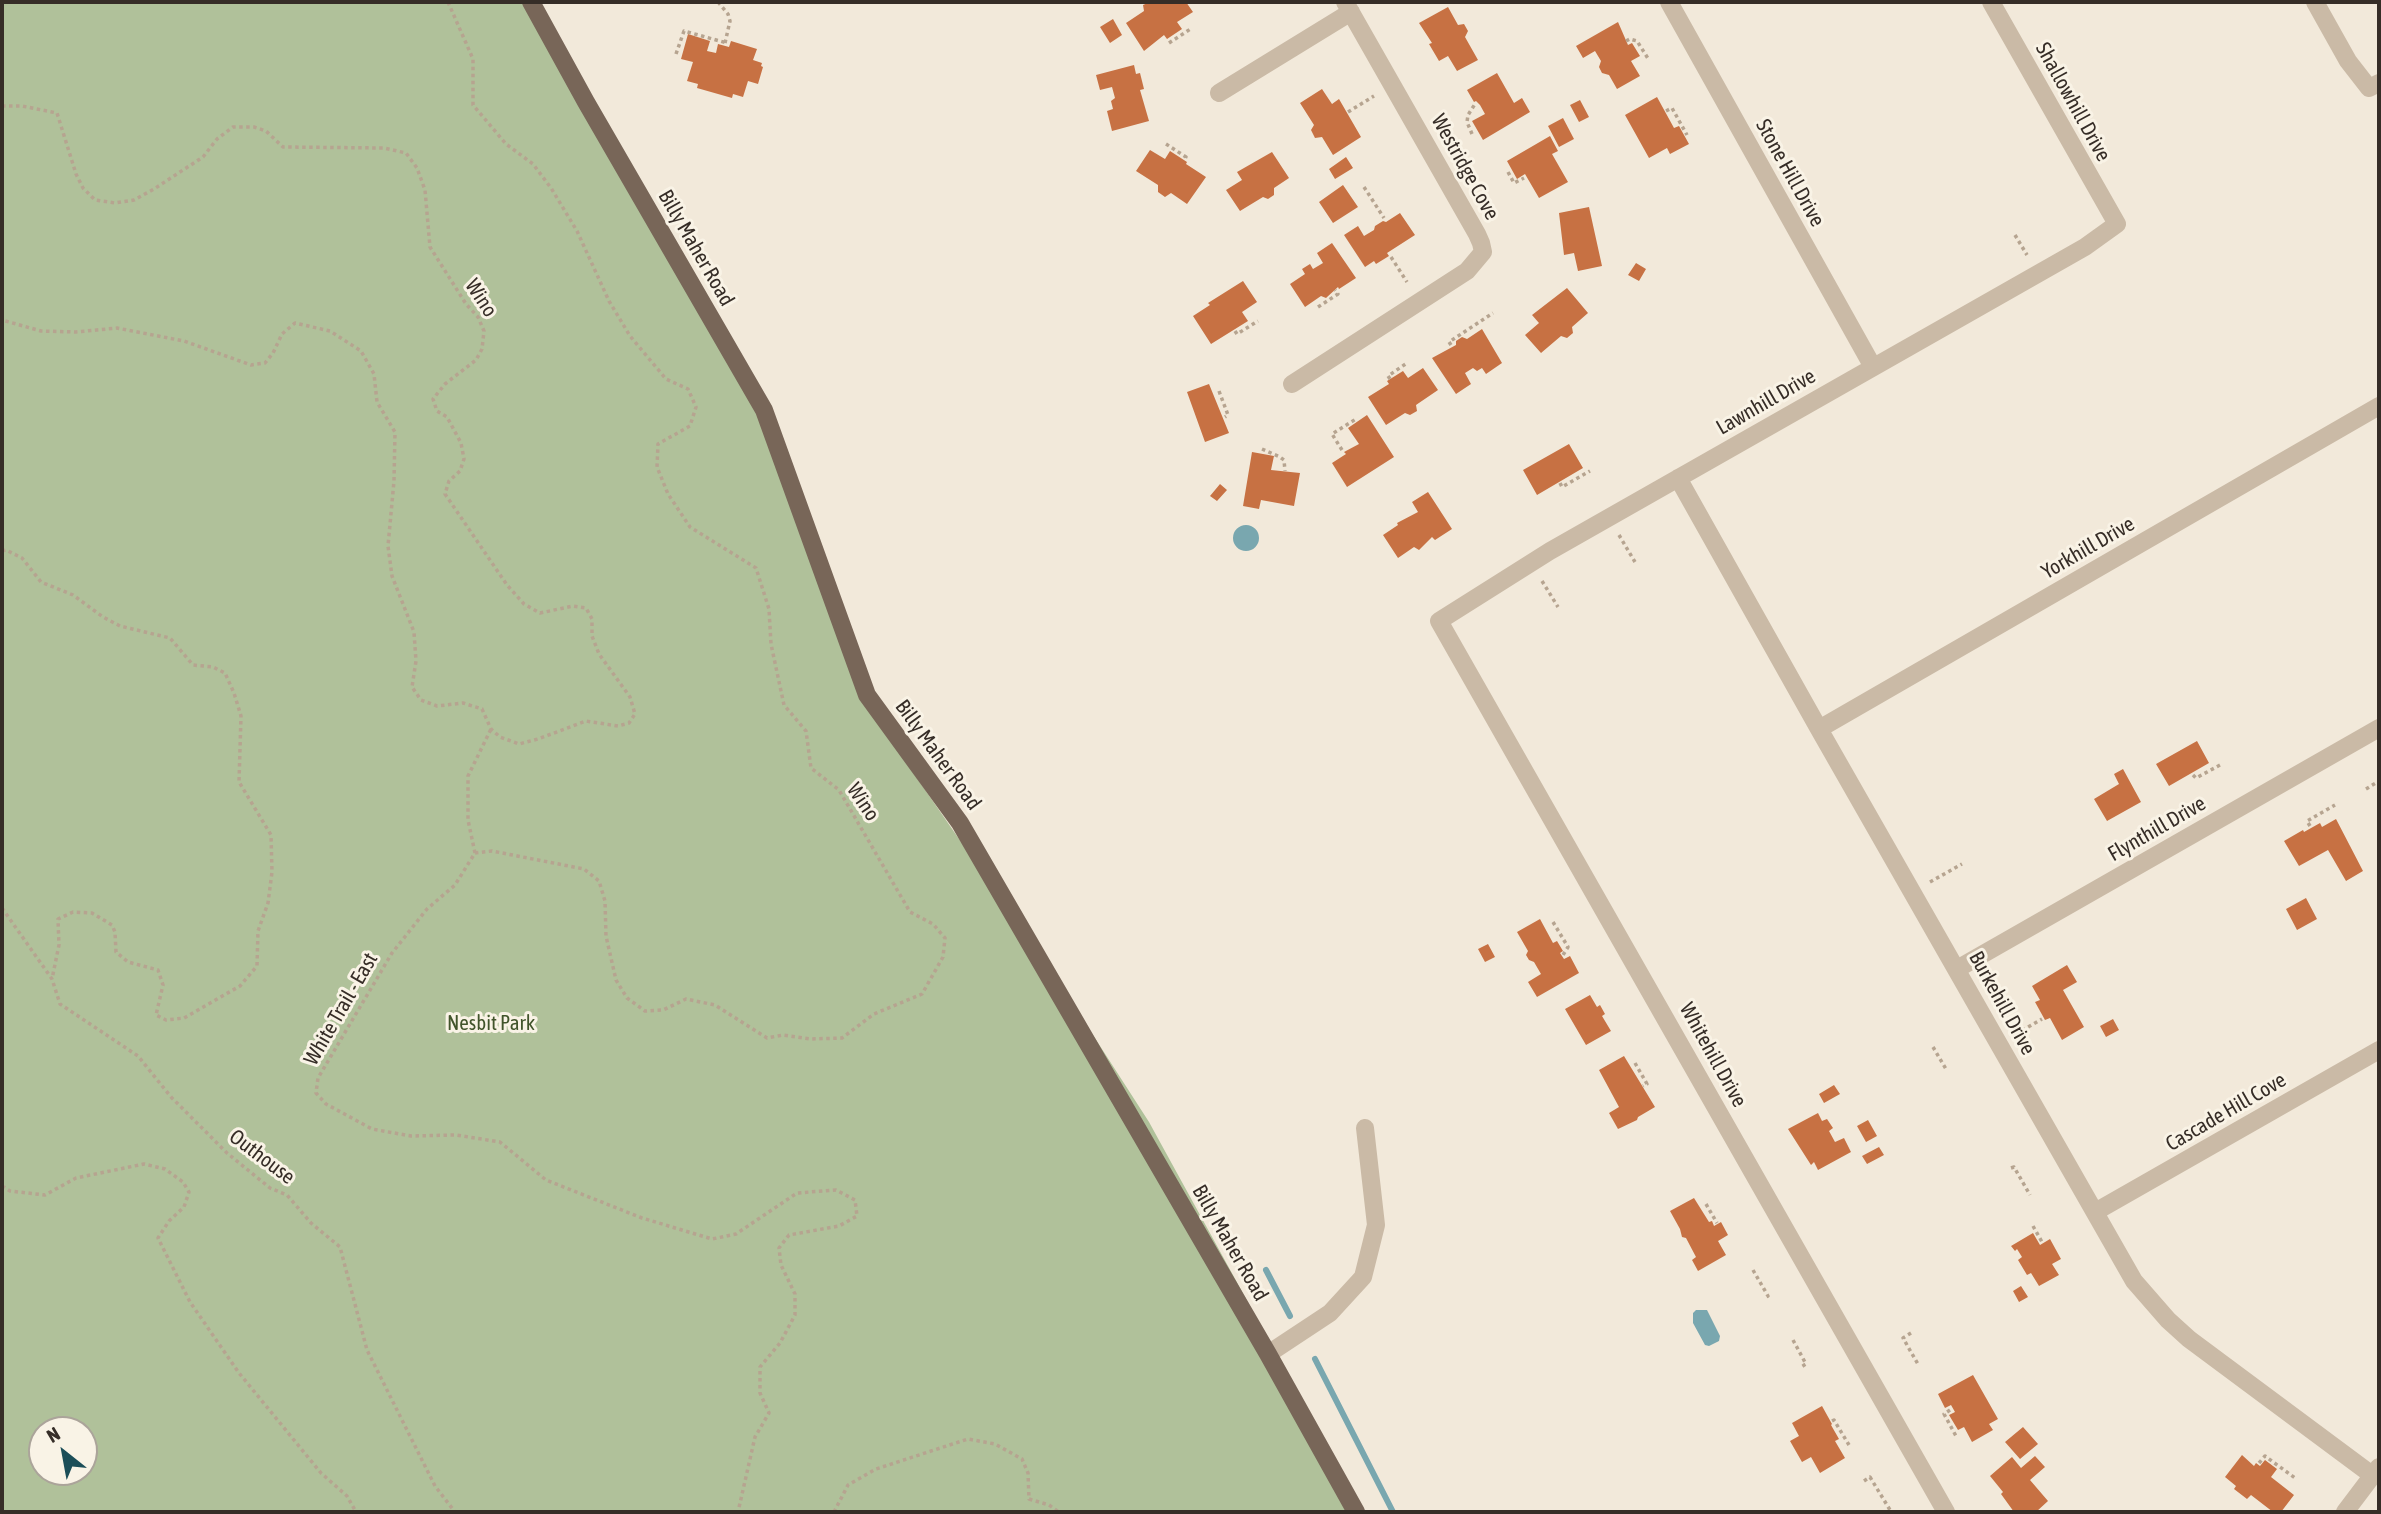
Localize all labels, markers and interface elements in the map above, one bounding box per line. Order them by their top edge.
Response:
street label: Shallowhill Drive [2030,38,2116,166]
street label: Westridge Cove [1426,110,1504,224]
street label: Stone Hill Drive [1750,115,1830,231]
street label: Billy Maher Road [653,185,739,311]
street label: Wino [460,274,502,322]
street label: Lawnhill Drive [1712,363,1820,441]
street label: Yorkhill Drive [2037,511,2139,585]
street label: Billy Maher Road [890,695,986,815]
street label: Wino [841,778,885,826]
street label: Flynthill Drive [2104,791,2210,867]
street label: Burkehill Drive [1963,947,2041,1059]
street label: White Trail - East [299,948,383,1070]
street label: Whitehill Drive [1674,998,1752,1112]
park label: Nesbit Park [447,1010,535,1036]
street label: Cascade Hill Cove [2161,1067,2291,1157]
street label: Outhouse [224,1124,300,1190]
street label: Billy Maher Road [1187,1180,1273,1306]
north arrow [28,1416,98,1486]
text: N [43,1422,64,1447]

